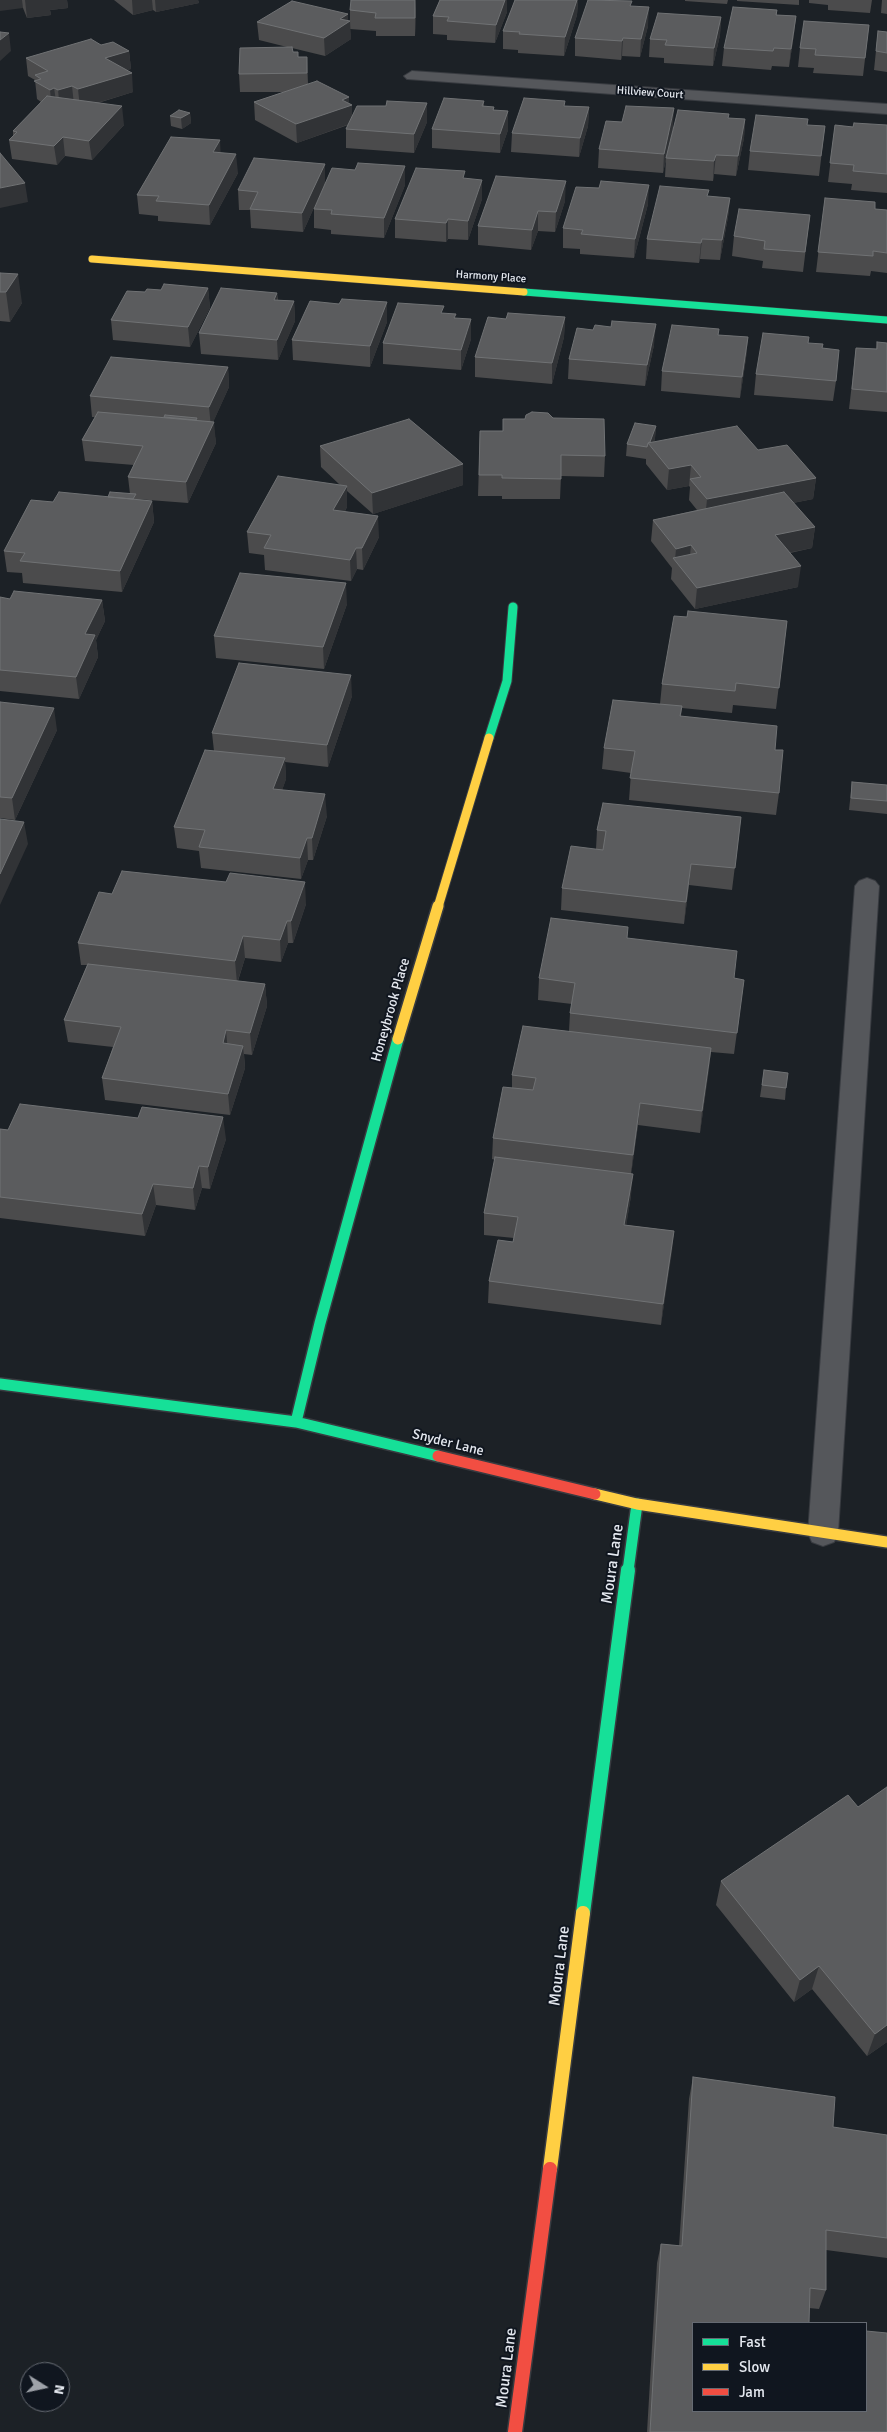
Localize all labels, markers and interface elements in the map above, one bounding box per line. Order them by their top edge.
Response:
street label: Hillview Court [616,84,684,102]
street label: Harmony Place [455,268,527,286]
street label: Honeybrook Place [368,956,414,1064]
street label: Snyder Lane [410,1426,486,1460]
street label: Moura Lane [598,1523,628,1605]
street label: Moura Lane [546,1925,574,2007]
legend [692,2322,867,2412]
street label: Moura Lane [493,2327,521,2409]
text: Fast [739,2333,766,2351]
text: Slow [739,2358,770,2376]
north arrow [20,2362,70,2412]
text: N [50,2383,68,2396]
text: Jam [739,2383,765,2401]

